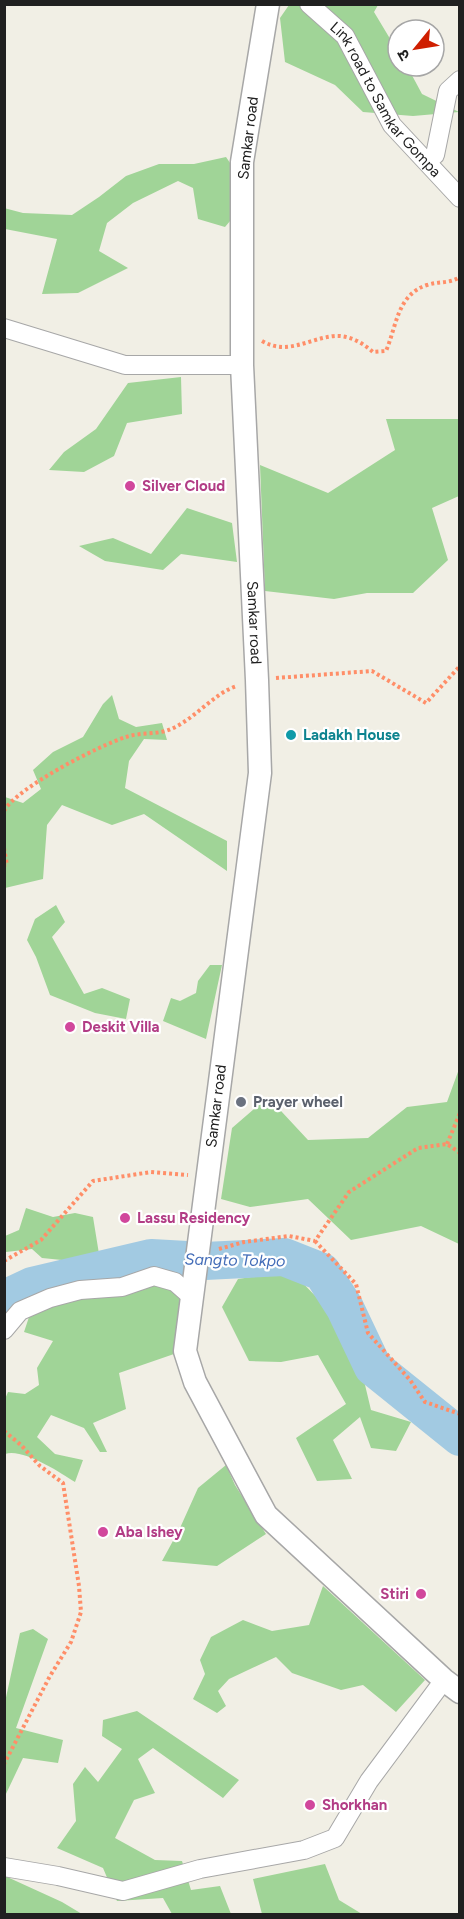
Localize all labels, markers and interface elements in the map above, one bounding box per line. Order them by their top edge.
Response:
street label: Link road to Samkar Gompa [326,18,445,181]
north arrow [386,18,446,78]
text: उ [393,46,414,64]
street label: Samkar road [234,96,262,180]
place label: Silver Cloud [142,477,225,495]
marker: Silver Cloud [123,479,137,493]
street label: Samkar road [243,580,265,665]
place label: Ladakh House [303,726,401,744]
marker: Ladakh House [284,728,298,742]
place label: Deskit Villa [82,1018,160,1036]
marker: Deskit Villa [63,1020,77,1034]
street label: Samkar road [202,1064,230,1148]
place label: Prayer wheel [253,1093,343,1111]
marker: Prayer wheel [234,1095,248,1109]
place label: Lassu Residency [137,1209,251,1227]
marker: Lassu Residency [118,1211,132,1225]
water label: Sangto Tokpo [185,1250,285,1270]
place label: Aba Ishey [115,1523,183,1541]
marker: Aba Ishey [96,1525,110,1539]
place label: Stiri [380,1585,409,1603]
marker: Stiri [414,1587,428,1601]
place label: Shorkhan [322,1796,387,1814]
marker: Shorkhan [303,1798,317,1812]

